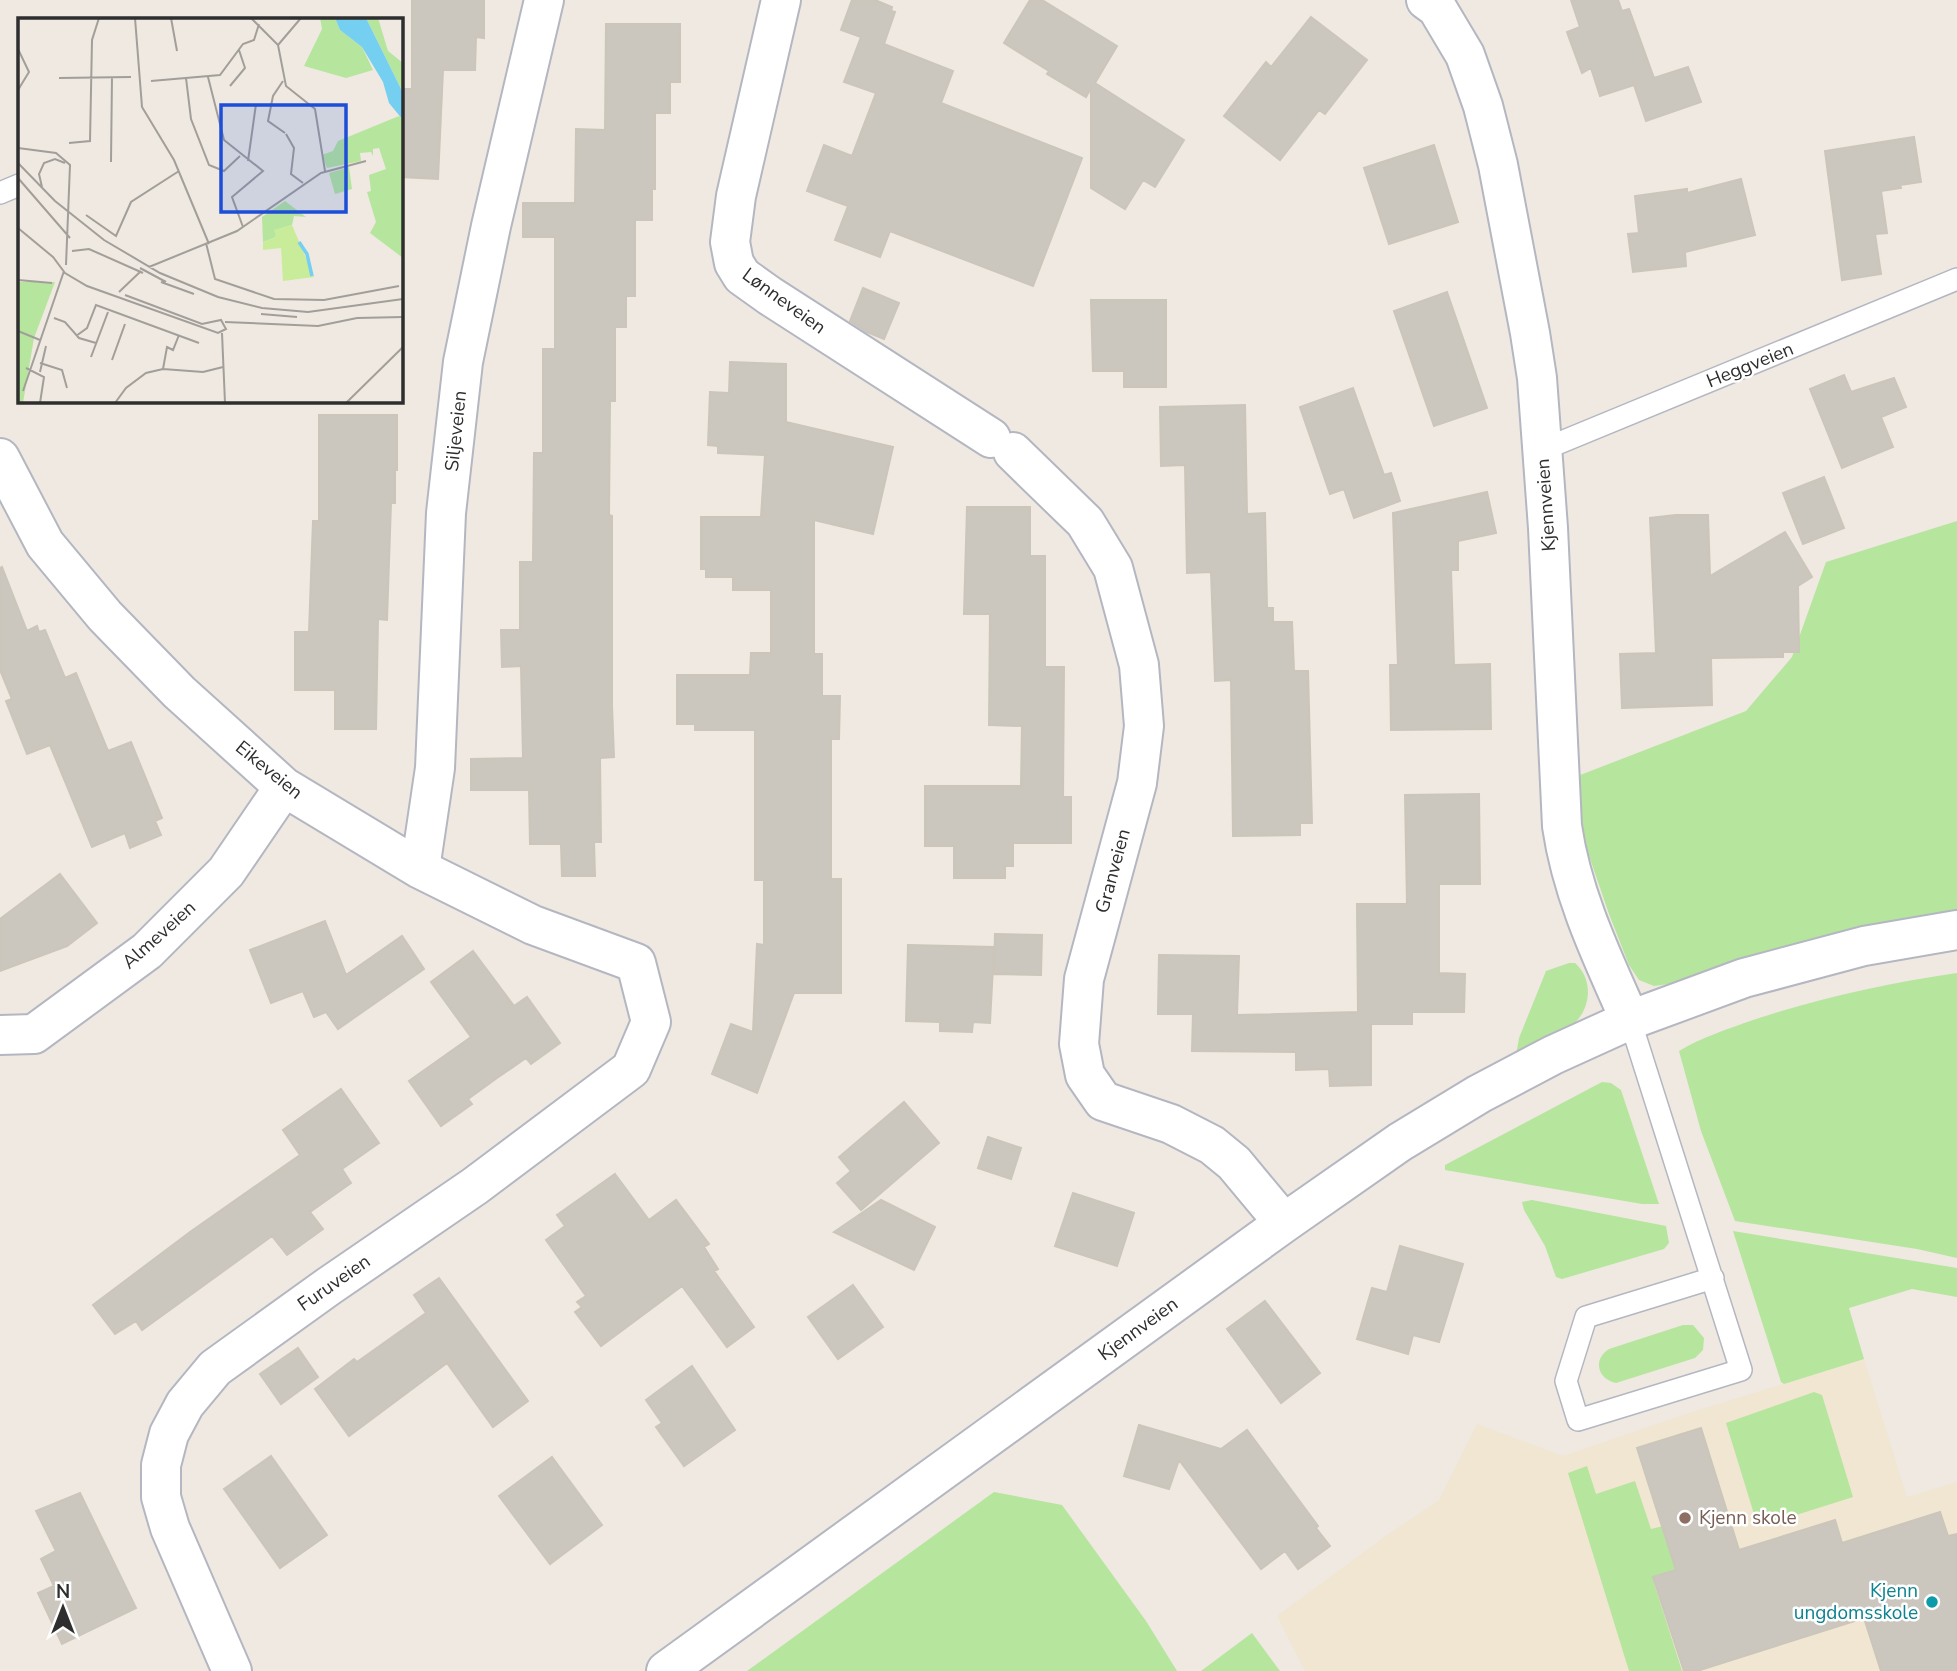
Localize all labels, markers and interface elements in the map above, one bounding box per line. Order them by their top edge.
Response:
inset map [18,18,402,402]
street label: Lønneveien [737,262,831,340]
street label: Heggveien [1703,336,1797,394]
street label: Siljeveien [439,389,473,473]
street label: Kjennveien [1530,458,1562,552]
street label: Eikeveien [230,735,308,805]
street label: Granveien [1089,826,1137,916]
street label: Almeveien [117,895,201,975]
street label: Furuveien [292,1248,376,1318]
street label: Kjennveien [1093,1291,1183,1367]
place label: Kjenn skole [1699,1505,1797,1531]
marker: Kjenn skole [1677,1510,1693,1526]
north arrow [28,1573,98,1643]
place label: Kjenn ungdomsskole [1794,1578,1918,1626]
text: N [56,1579,70,1605]
marker: Kjenn ungdomsskole [1924,1594,1940,1610]

